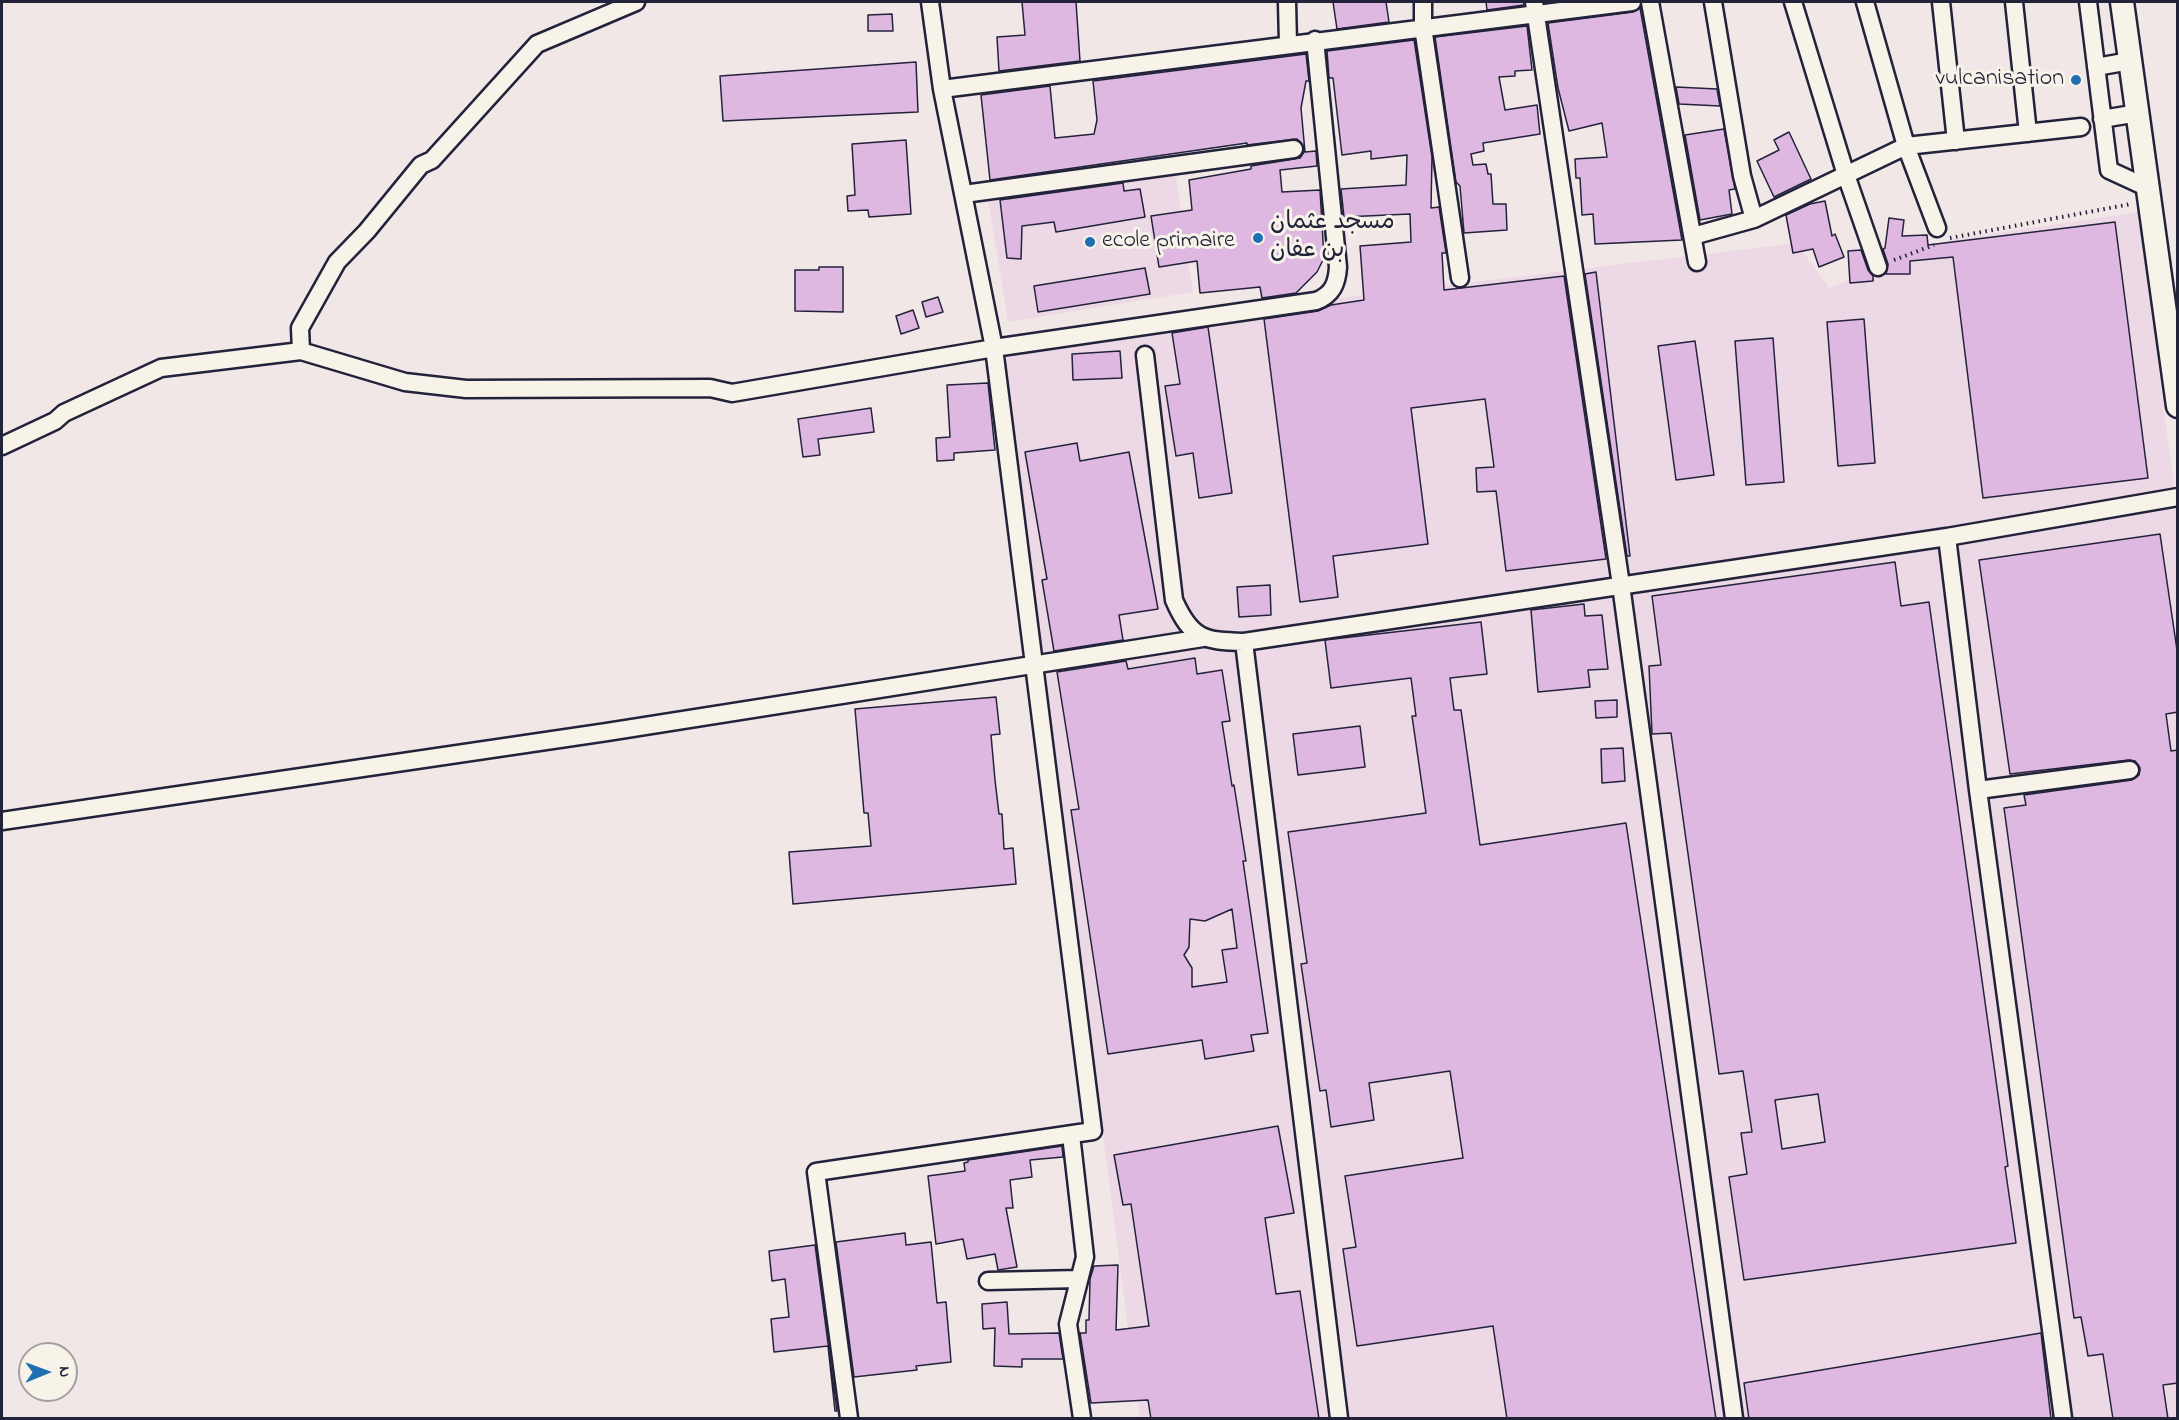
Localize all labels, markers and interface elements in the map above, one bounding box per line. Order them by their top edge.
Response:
place label: vulcanisation [1935,66,2064,94]
marker: vulcanisation [2069,73,2083,87]
place label: مسجد عثمان بن عفان [1270,210,1395,266]
place label: ecole primaire [1102,228,1235,256]
marker: مسجد عثمان بن عفان [1251,231,1265,245]
marker: ecole primaire [1083,235,1097,249]
north arrow [18,1342,78,1402]
text: N [52,1366,76,1377]

